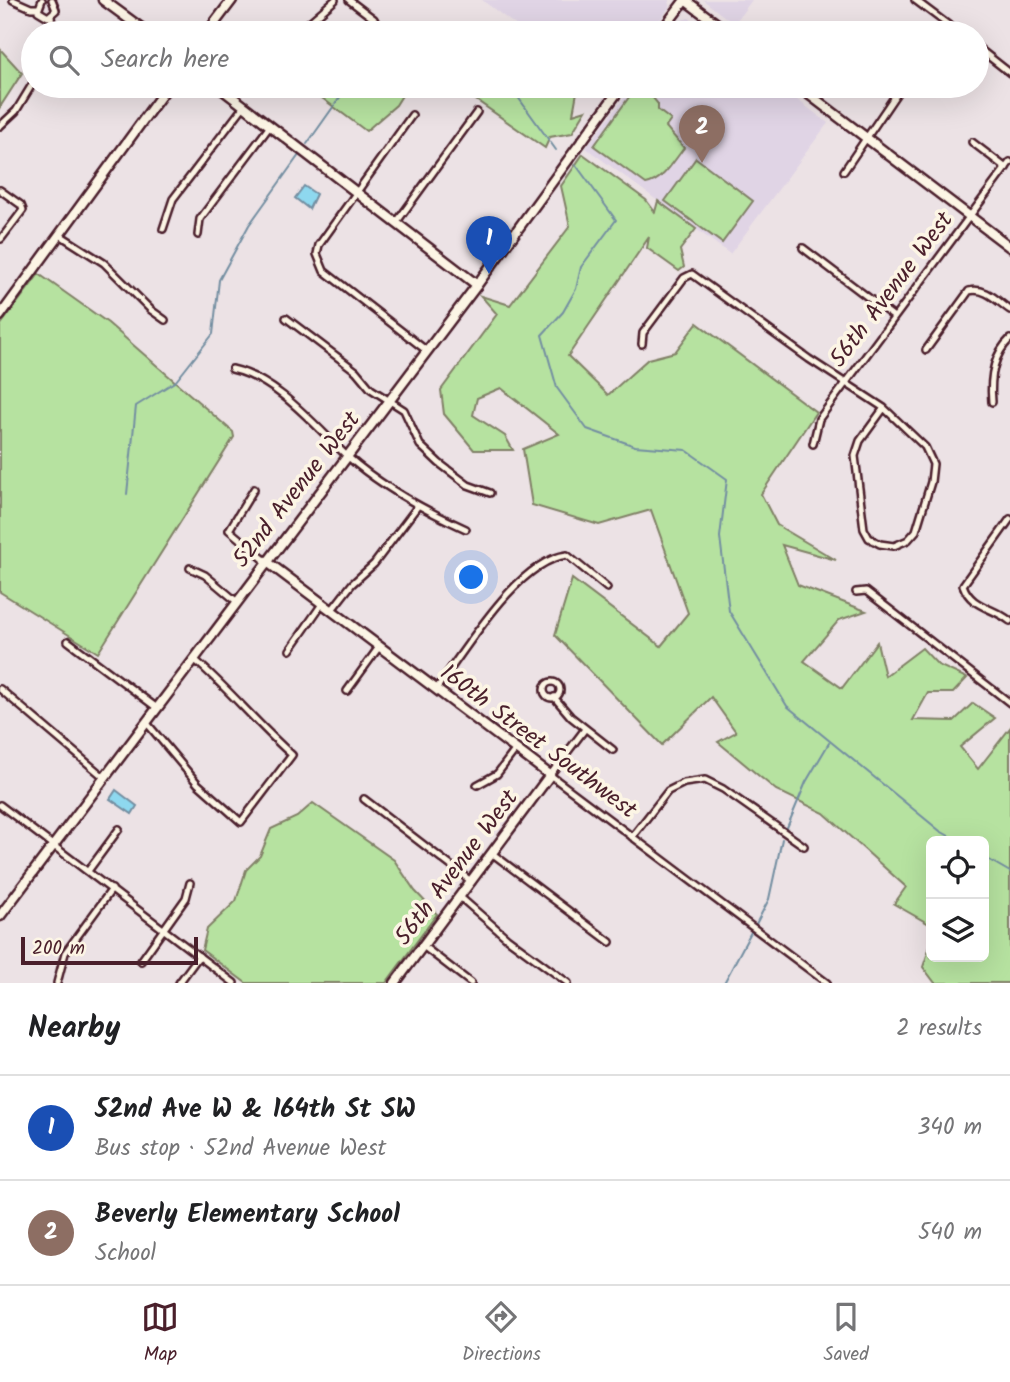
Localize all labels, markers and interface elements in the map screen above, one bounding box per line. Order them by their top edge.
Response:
search box [21,21,989,98]
text: Search here [101,39,229,81]
icon: search [45,41,83,79]
pin: 2 [679,105,725,163]
street label: 56th Avenue West [820,203,964,377]
pin: 1 [466,216,512,274]
street label: 52nd Avenue West [223,402,371,577]
your location [454,560,488,594]
street label: 160th Street Southwest [431,655,646,830]
street label: 56th Avenue West [385,781,529,955]
map controls [926,836,989,962]
button: locate [926,836,989,899]
button: layers [926,899,989,962]
scale bar [21,934,198,966]
text: 200 m [32,934,85,964]
text: Nearby [28,1005,120,1053]
text: 2 results [896,1011,982,1047]
text: 52nd Ave W & 164th St SW [95,1089,416,1131]
text: 1 [48,1110,54,1146]
text: 340 m [917,1110,982,1146]
text: Bus stop · 52nd Avenue West [95,1131,386,1167]
text: Beverly Elementary School [95,1194,400,1236]
text: 2 [44,1215,58,1251]
text: 540 m [918,1215,982,1251]
text: School [95,1236,156,1272]
tab: Map [141,1298,179,1370]
tab: Directions [462,1298,541,1370]
tab: Saved [824,1298,869,1370]

